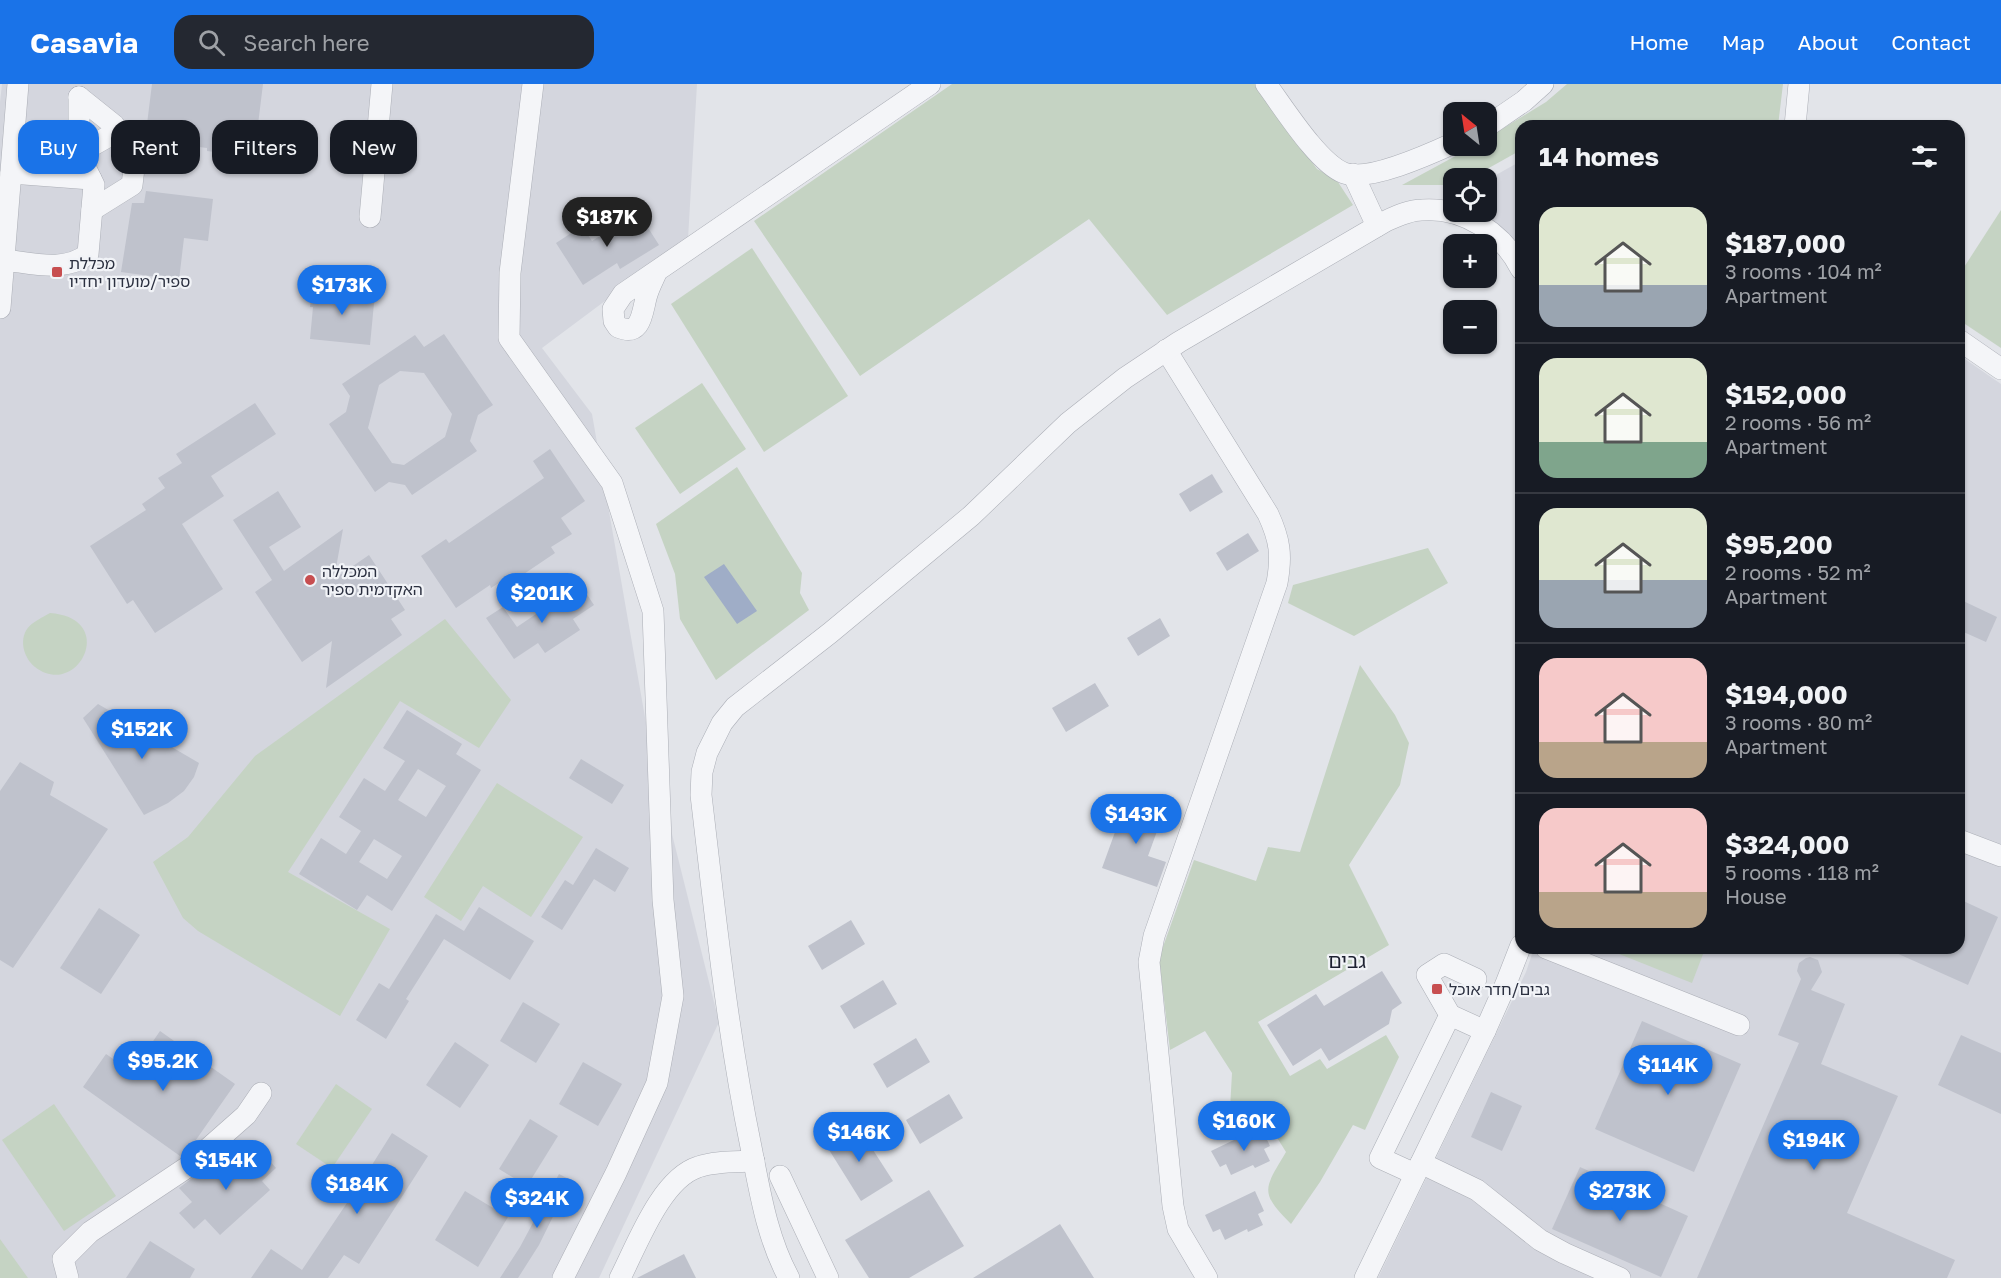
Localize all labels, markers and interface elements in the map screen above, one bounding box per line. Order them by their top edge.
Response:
search box [174,15,594,69]
text: Casavia [30,26,138,59]
icon: search [195,26,228,59]
text: Search here [243,29,369,56]
text: Home [1629,29,1689,55]
text: Map [1722,29,1765,55]
text: About [1798,29,1858,55]
text: Contact [1891,29,1971,55]
north arrow [1443,102,1497,156]
map controls [1443,102,1497,354]
chip: Buy [18,120,99,174]
chip: Rent [111,120,200,174]
chip: Filters [212,120,318,174]
chip: New [330,120,417,174]
icon: filters [1908,140,1941,173]
text: 14 homes [1539,141,1659,172]
button: locate [1443,168,1497,222]
pin: $187K [565,197,649,248]
text: $187K [576,204,638,228]
text: $187,000 [1725,228,1846,259]
icon: home [1587,231,1659,303]
button: + [1443,234,1497,288]
place label: מכללת ספיר/מועדון יחדיו [69,253,190,291]
text: 3 rooms · 104 m² [1725,259,1882,283]
marker: מכללת ספיר/מועדון יחדיו [50,265,64,279]
pin: $173K [300,265,384,316]
text: $173K [311,272,373,296]
text: Apartment [1725,283,1828,307]
button: − [1443,300,1497,354]
text: $152,000 [1725,379,1847,410]
icon: home [1587,382,1659,454]
text: 2 rooms · 56 m² [1725,410,1871,434]
text: Apartment [1725,434,1828,458]
text: $95,200 [1725,529,1833,560]
icon: home [1587,532,1659,604]
text: 2 rooms · 52 m² [1725,560,1871,584]
place label: המכללה האקדמית ספיר [322,561,423,599]
marker: המכללה האקדמית ספיר [303,573,317,587]
pin: $201K [500,573,584,624]
text: $201K [510,580,574,604]
text: Apartment [1725,584,1828,608]
text: $194,000 [1725,679,1848,710]
icon: home [1587,682,1659,754]
pin: $152K [100,709,184,760]
text: 3 rooms · 80 m² [1725,710,1872,734]
text: $152K [111,716,173,740]
text: Apartment [1725,734,1828,758]
pin: $143K [1094,794,1178,845]
text: $143K [1105,801,1167,825]
text: $324,000 [1725,829,1849,860]
icon: home [1587,832,1659,904]
text: 5 rooms · 118 m² [1725,860,1879,884]
text: House [1725,884,1787,908]
district label: גבים [1328,948,1367,972]
place label: גבים/חדר אוכל [1449,979,1550,999]
marker: גבים/חדר אוכל [1430,982,1444,996]
pin: $95.2K [114,1041,212,1092]
pin: $114K [1626,1045,1710,1096]
text: $95.2K [127,1048,199,1072]
text: $114K [1638,1052,1699,1076]
pin: $160K [1202,1101,1286,1152]
text: $160K [1212,1108,1276,1132]
pin: $146K [817,1112,901,1163]
text: $146K [827,1119,891,1143]
pin: $194K [1772,1120,1856,1171]
text: $194K [1782,1127,1846,1151]
pin: $154K [184,1140,268,1191]
text: $154K [195,1147,257,1171]
pin: $184K [315,1164,399,1215]
text: $184K [325,1171,389,1195]
pin: $273K [1578,1171,1662,1222]
pin: $324K [495,1178,579,1229]
text: $273K [1588,1178,1652,1202]
text: $324K [505,1185,569,1209]

